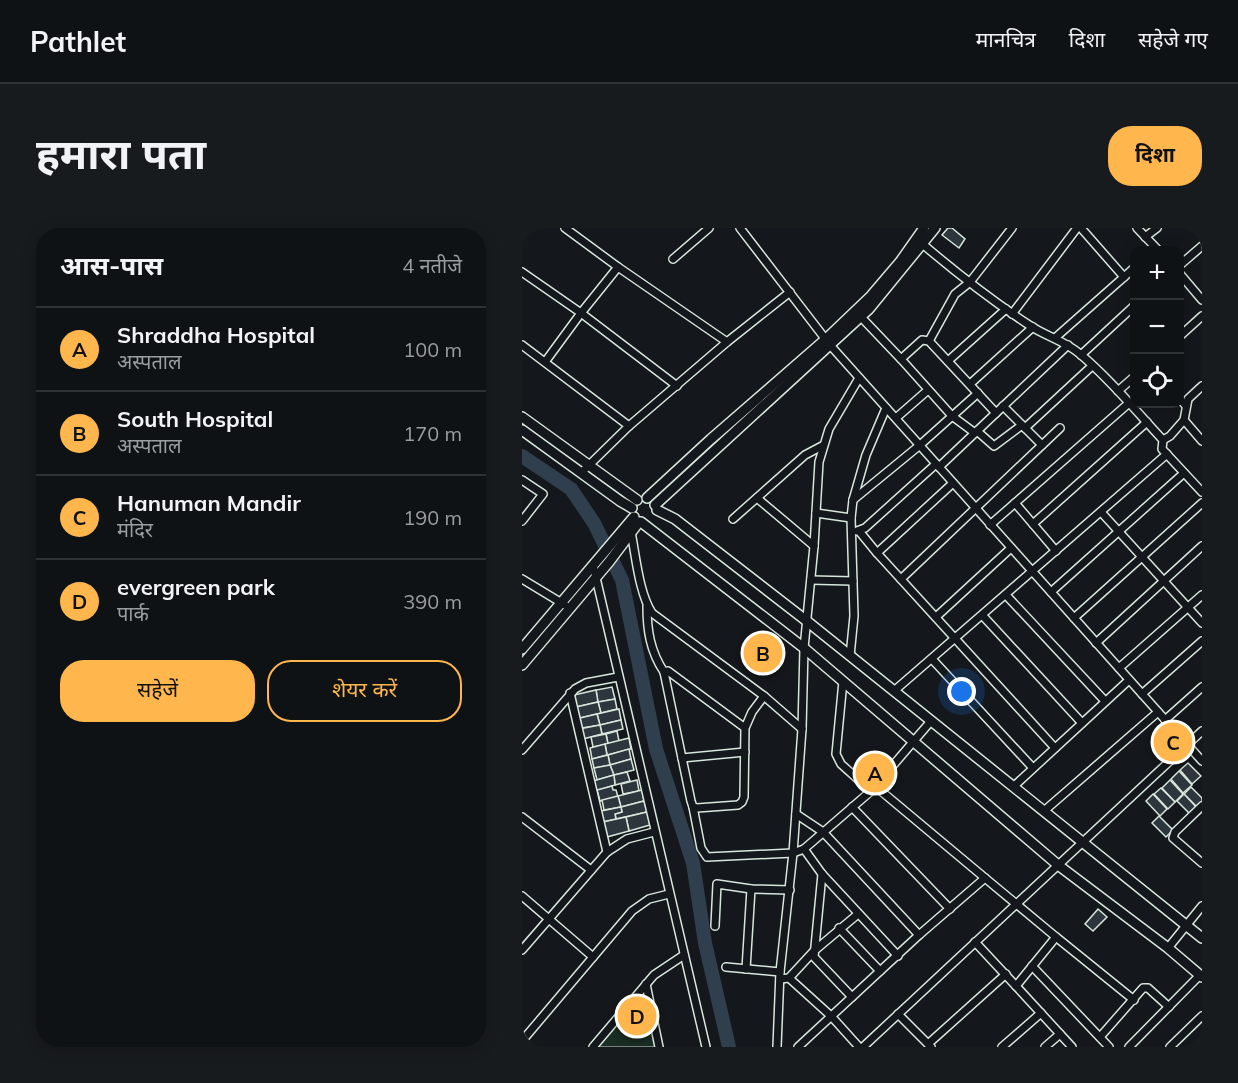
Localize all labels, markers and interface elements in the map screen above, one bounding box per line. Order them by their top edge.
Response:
text: Pathlet [30,24,126,59]
text: मानचित्र [976,26,1036,52]
text: दिशा [1069,26,1105,52]
text: सहेजे गए [1138,26,1208,52]
button: दिशा [1108,126,1202,186]
text: हमारा पता [36,127,206,180]
map controls [1130,246,1184,408]
button: + [1130,246,1184,300]
text: आस-पास [60,249,163,282]
text: 4 नतीजे [402,253,462,278]
button: − [1130,300,1184,354]
text: Shraddha Hospital [117,321,315,349]
text: A [72,337,87,362]
text: 100 m [403,337,462,362]
text: अस्पताल [117,349,182,374]
button: locate [1130,354,1184,408]
text: South Hospital [117,405,273,433]
text: B [73,421,86,446]
text: 170 m [403,421,462,446]
text: अस्पताल [117,433,182,458]
text: Hanuman Mandir [117,489,301,517]
text: C [73,505,86,530]
text: 190 m [403,505,462,530]
text: मंदिर [117,517,153,542]
text: evergreen park [117,573,275,601]
text: D [72,589,87,614]
text: 390 m [403,589,462,614]
text: पार्क [117,601,149,626]
pin: B [744,630,782,676]
button: सहेजें [60,660,255,722]
button: शेयर करें [267,660,462,722]
your location [947,677,976,706]
pin: C [1154,720,1192,764]
pin: A [856,750,894,796]
pin: D [618,994,656,1038]

